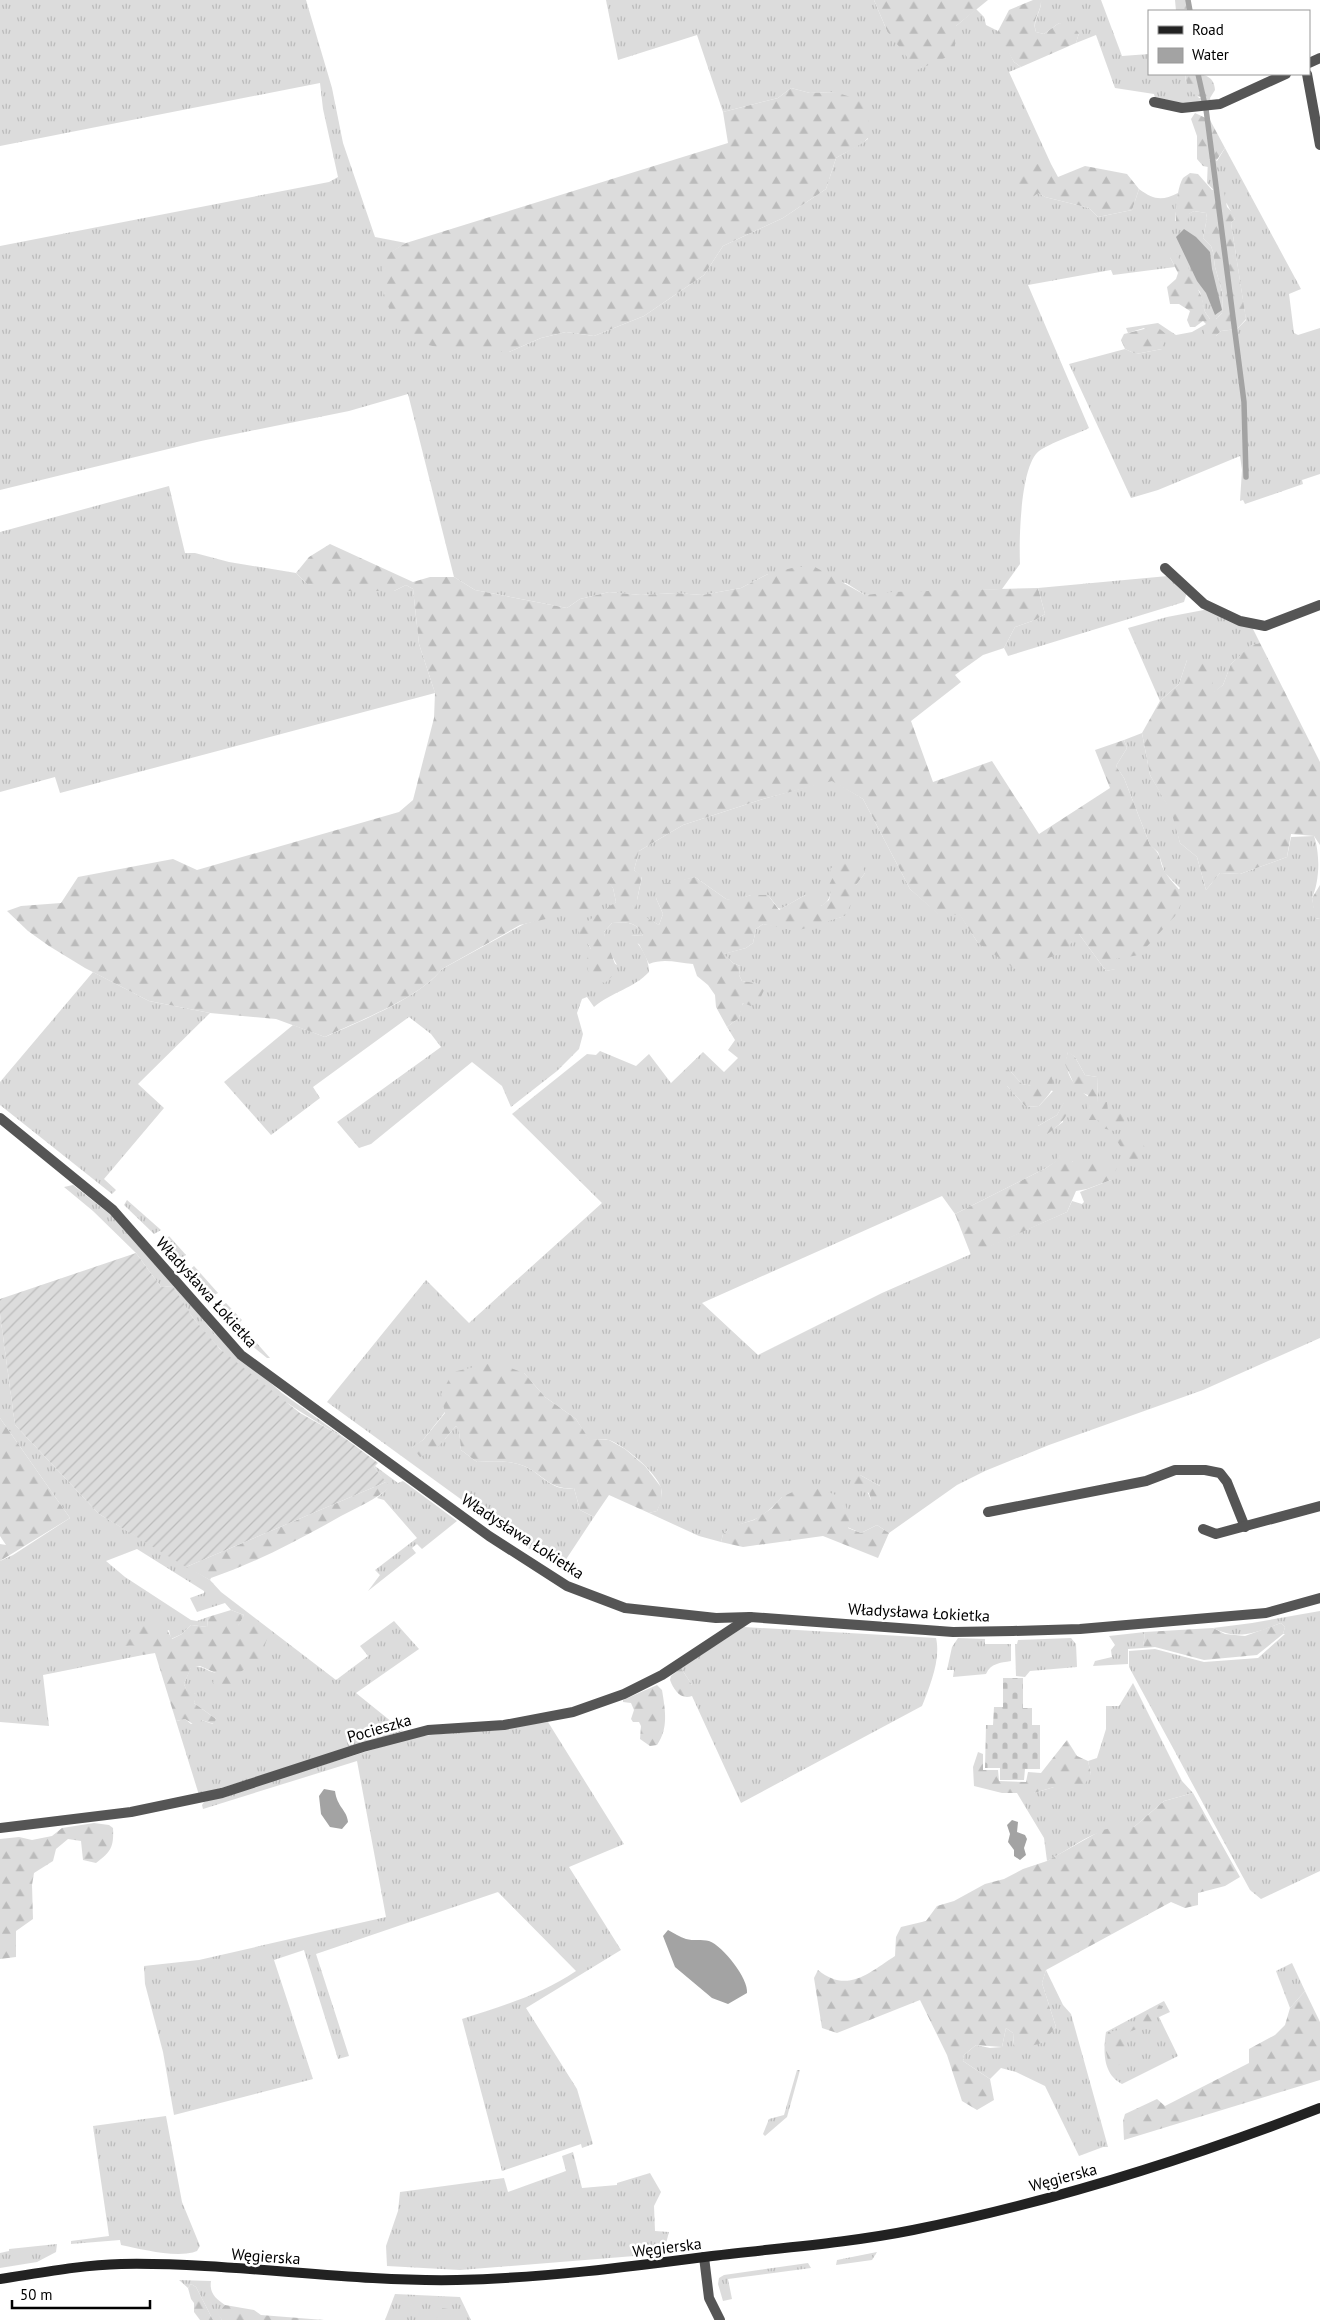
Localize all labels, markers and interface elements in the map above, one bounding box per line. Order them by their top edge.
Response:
legend [1148,10,1310,75]
text: Road [1192,20,1224,39]
text: Water [1192,45,1229,64]
street label: Władysława Łokietka [152,1232,262,1352]
street label: Władysława Łokietka [458,1489,588,1583]
street label: Władysława Łokietka [847,1598,991,1626]
street label: Pocieszka [344,1709,414,1747]
street label: Węgierska [1027,2158,1099,2196]
street label: Węgierska [631,2233,703,2261]
street label: Węgierska [231,2244,301,2268]
scale bar [12,2278,150,2310]
text: 50 m [20,2285,53,2304]

